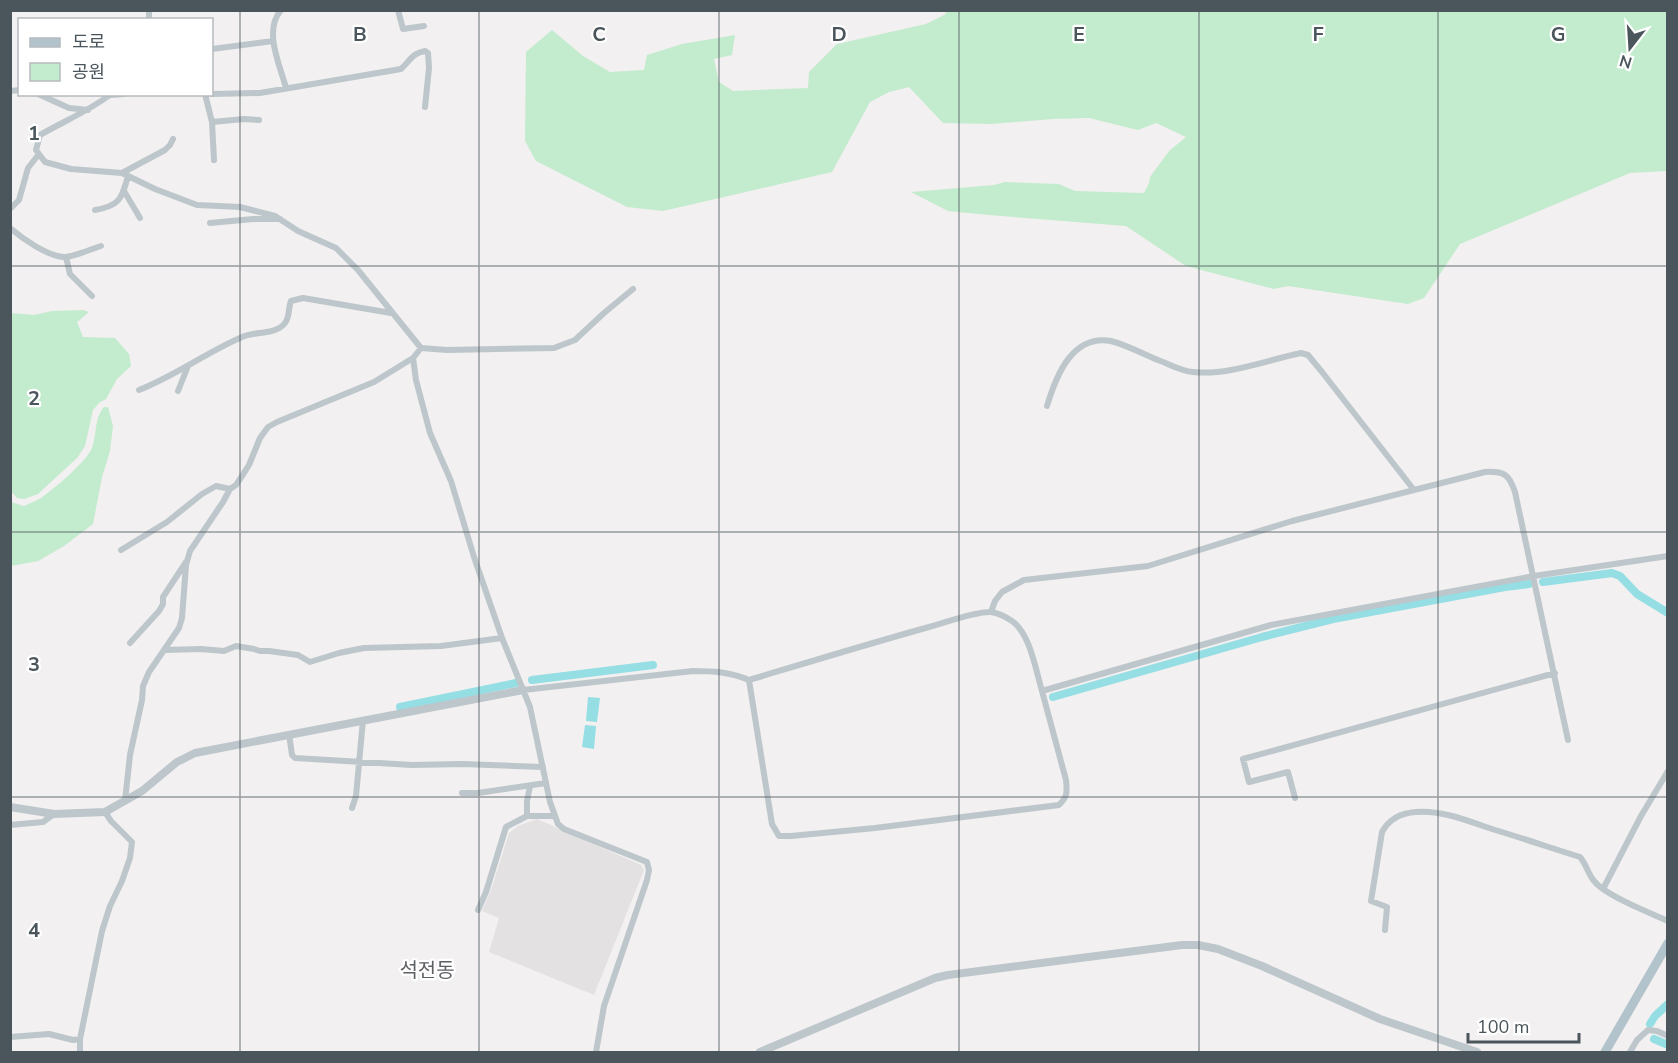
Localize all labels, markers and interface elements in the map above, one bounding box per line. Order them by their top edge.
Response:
legend [18,18,213,96]
north arrow [1600,18,1660,78]
text: B [353,21,367,48]
text: C [592,21,606,48]
text: D [831,21,847,48]
text: E [1073,21,1085,48]
text: F [1312,21,1324,48]
text: G [1551,21,1565,48]
text: 도로 [72,30,105,54]
text: N [1617,49,1635,74]
text: 공원 [72,60,105,84]
text: 1 [28,120,40,147]
text: 2 [28,385,40,412]
text: 3 [28,651,40,678]
text: 4 [28,917,40,944]
district label: 석전동 [399,957,455,984]
scale bar [1468,1006,1579,1044]
text: 100 m [1477,1015,1529,1039]

